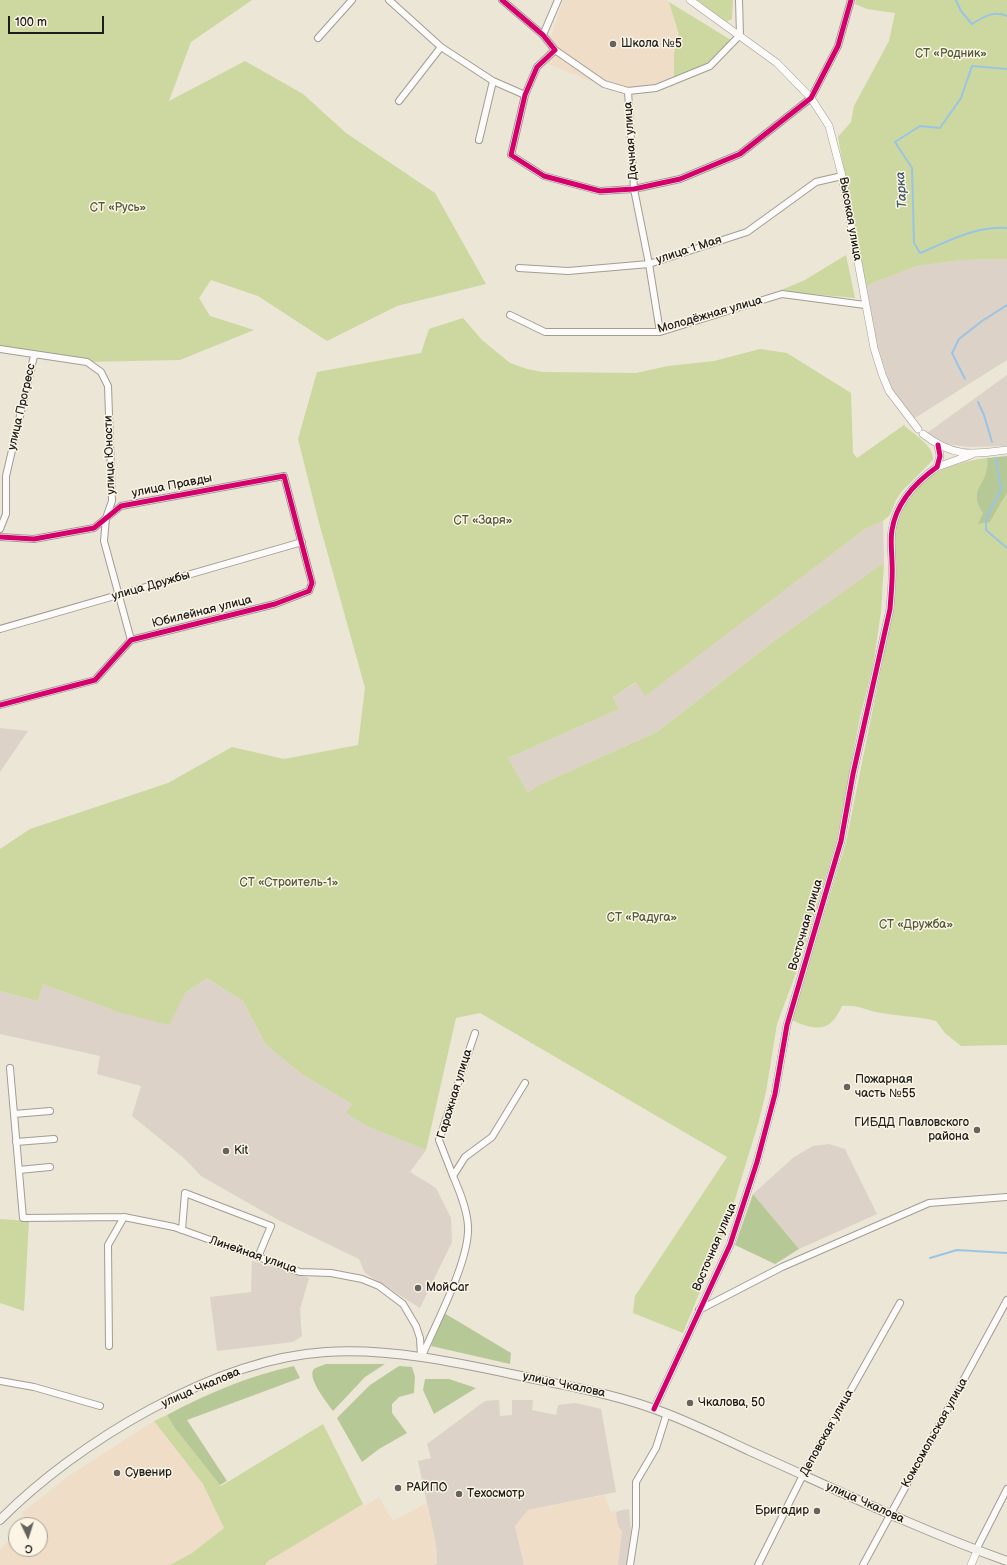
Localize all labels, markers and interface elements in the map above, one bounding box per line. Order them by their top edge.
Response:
scale bar [10,8,106,34]
text: 100 m [15,15,47,30]
place label: Школа №5 [621,37,682,51]
marker: Школа №5 [608,39,618,49]
park label: СТ «Родник» [915,47,987,61]
street label: Дачная улица [621,101,641,181]
water label: Тарка [893,171,911,209]
street label: Высокая улица [836,176,864,262]
park label: СТ «Русь» [90,201,146,215]
street label: улица 1 Мая [654,233,724,267]
street label: Молодёжная улица [656,293,764,337]
street label: улица Прогресс [5,362,39,452]
street label: улица Юности [101,415,119,495]
street label: улица Правды [131,471,213,501]
park label: СТ «Заря» [454,514,512,528]
street label: улица Дружбы [110,568,192,604]
street label: Юбилейная улица [151,593,253,631]
park label: СТ «Строитель-1» [240,876,338,890]
street label: Восточная улица [786,878,826,972]
park label: СТ «Радуга» [607,911,677,925]
park label: СТ «Дружба» [879,918,953,932]
street label: Гаражная улица [435,1047,475,1141]
place label: Пожарная часть №55 [855,1073,916,1101]
marker: Пожарная часть №55 [842,1082,852,1092]
place label: ГИБДД Павловского района [854,1116,969,1144]
marker: ГИБДД Павловского района [972,1125,982,1135]
place label: Kit [234,1144,248,1158]
marker: Kit [221,1146,231,1156]
street label: Восточная улица [690,1201,740,1293]
street label: Линейная улица [207,1233,299,1277]
place label: МойCar [426,1281,469,1295]
marker: МойCar [413,1283,423,1293]
street label: улица Чкалова [159,1365,243,1411]
street label: улица Чкалова [521,1369,607,1401]
street label: Комсомольская улица [899,1376,971,1490]
street label: Деповская улица [797,1387,857,1479]
place label: Чкалова, 50 [698,1396,765,1410]
marker: Чкалова, 50 [685,1398,695,1408]
place label: Сувенир [125,1466,172,1480]
marker: Сувенир [112,1468,122,1478]
street label: улица Чкалова [824,1479,906,1527]
place label: РАЙПО [406,1481,447,1495]
marker: РАЙПО [393,1483,403,1493]
place label: Техосмотр [467,1487,524,1501]
marker: Техосмотр [454,1489,464,1499]
place label: Бригадир [755,1504,809,1518]
marker: Бригадир [812,1506,822,1516]
north arrow [8,1517,48,1557]
text: С [25,1542,33,1555]

